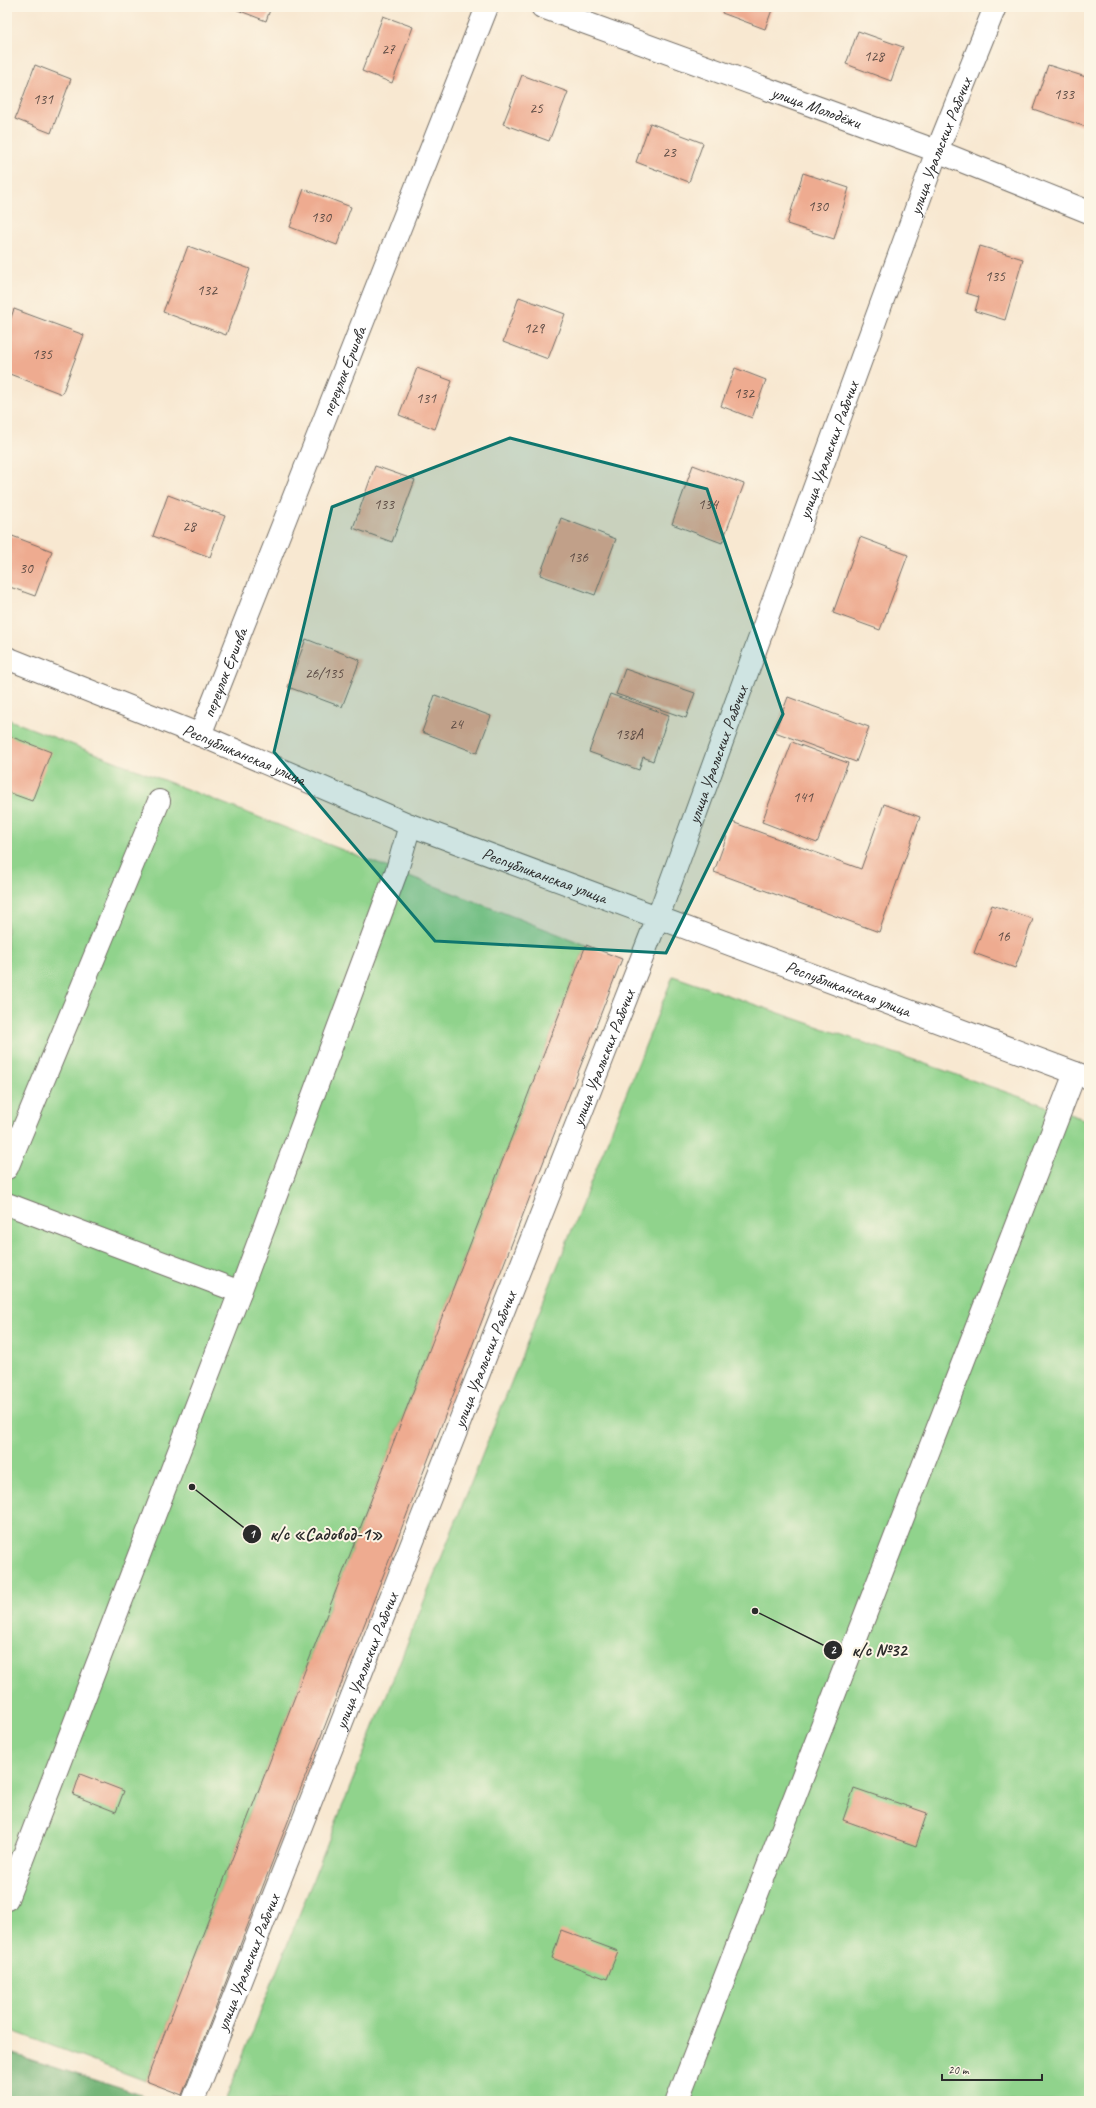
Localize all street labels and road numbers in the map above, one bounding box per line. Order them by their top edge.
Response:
street label: улица Уральских Рабочих [904,74,977,219]
street label: улица Молодёжи [768,81,865,134]
street label: переулок Ершова [317,322,372,419]
street label: улица Уральских Рабочих [793,377,864,523]
street label: переулок Ершова [198,623,253,721]
street label: улица Уральских Рабочих [683,682,753,827]
street label: Республиканская улица [180,719,311,791]
street label: Республиканская улица [479,843,612,909]
street label: Республиканская улица [783,956,915,1022]
street label: улица Уральских Рабочих [567,985,640,1130]
street label: улица Уральских Рабочих [448,1287,522,1432]
street label: улица Уральских Рабочих [330,1588,403,1733]
street label: улица Уральских Рабочих [211,1890,285,2035]

